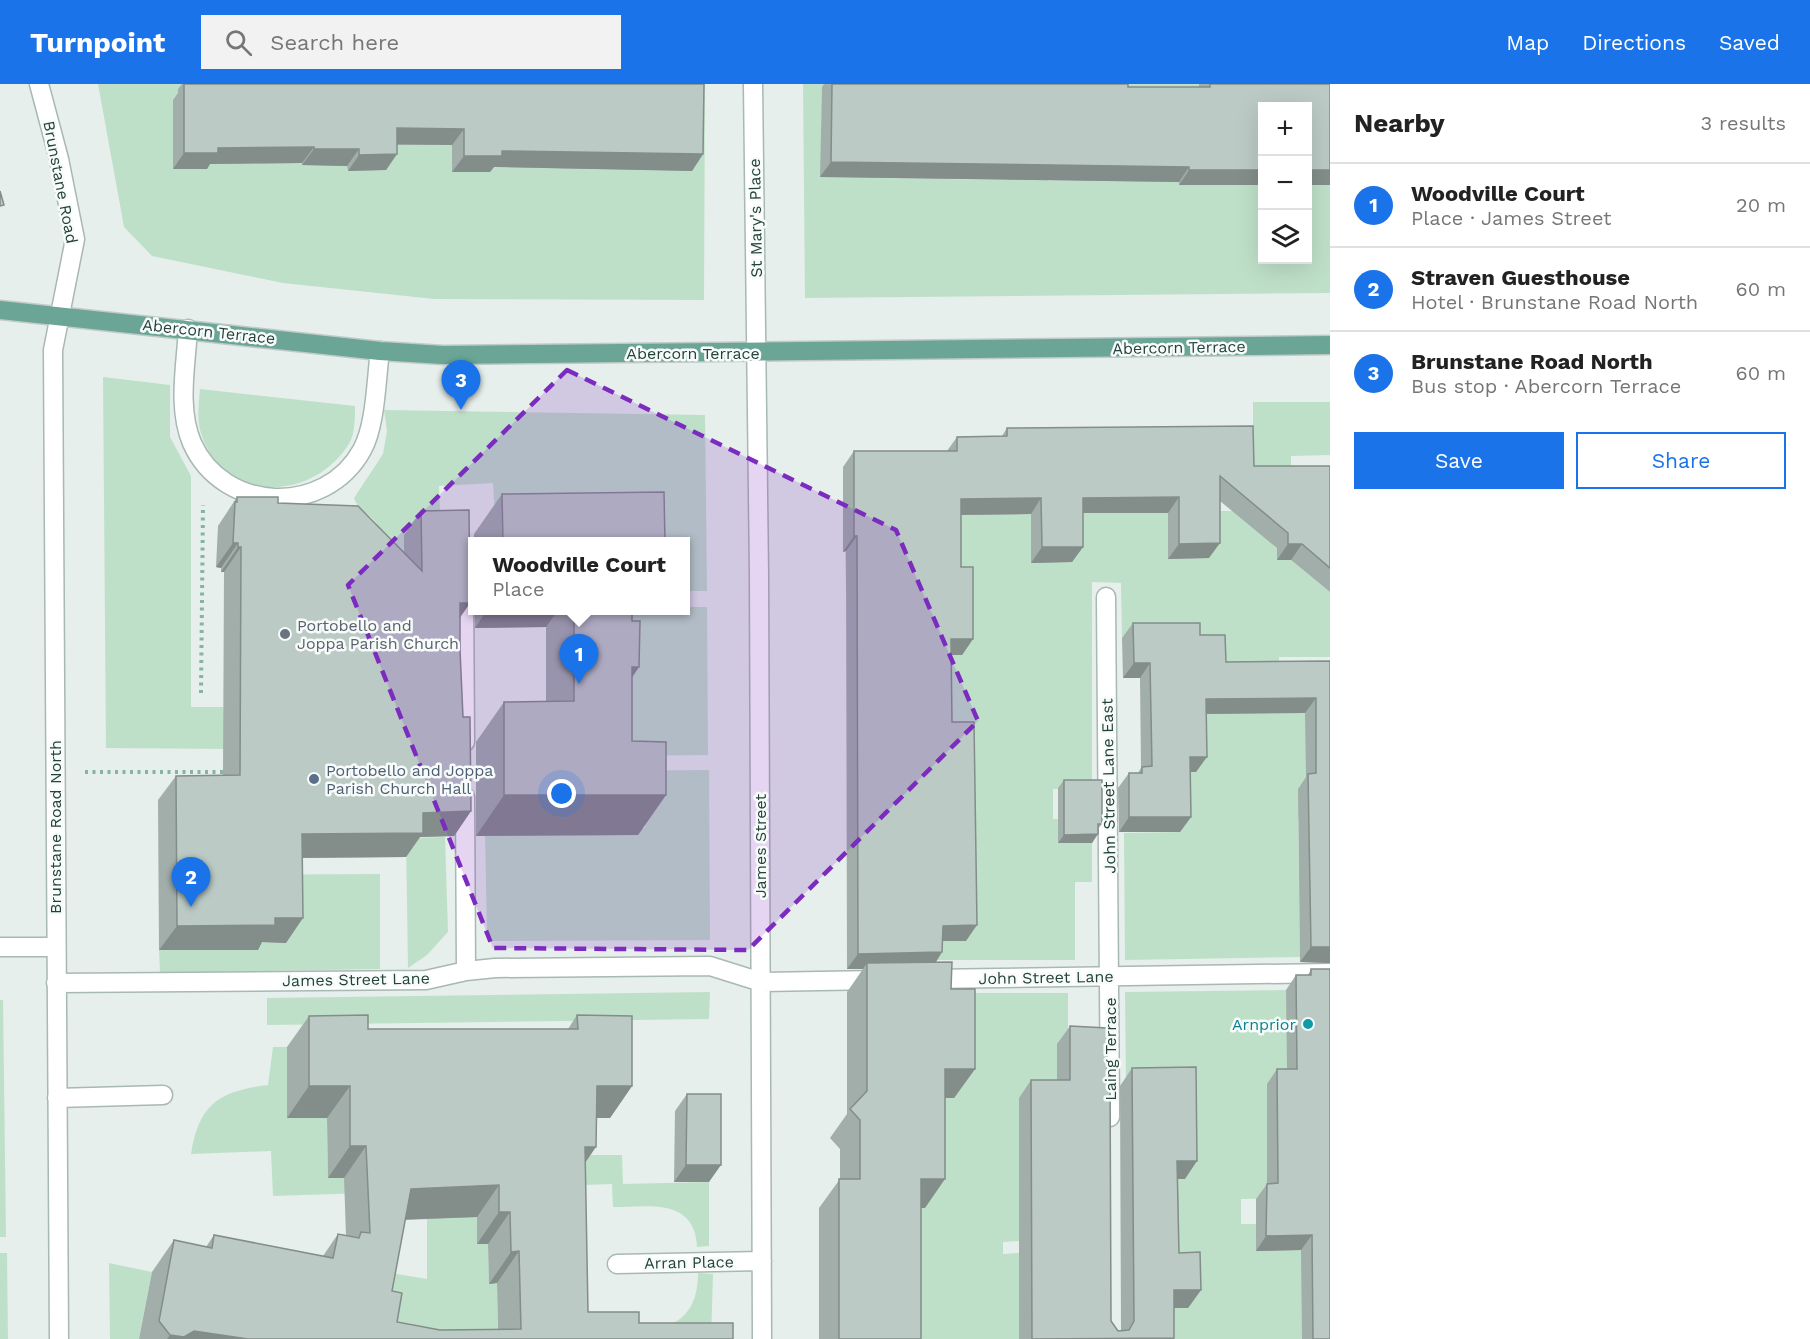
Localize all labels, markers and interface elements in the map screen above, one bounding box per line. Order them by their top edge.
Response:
search box [201,15,621,69]
text: Turnpoint [30,26,165,59]
icon: search [222,26,255,59]
text: Search here [270,30,399,55]
text: Map [1506,30,1549,55]
text: Directions [1582,30,1686,55]
text: Saved [1719,30,1780,55]
map controls [1258,102,1312,264]
button: + [1258,102,1312,156]
text: Nearby [1354,108,1445,138]
text: 3 results [1701,111,1786,135]
street label: Brunstane Road [39,119,82,245]
button: − [1258,156,1312,210]
street label: St Mary's Place [745,158,766,278]
text: Woodville Court [1411,181,1585,206]
text: 1 [1369,193,1378,217]
text: 20 m [1736,193,1786,217]
text: Place · James Street [1411,206,1612,230]
button: layers [1258,210,1312,264]
text: Straven Guesthouse [1411,265,1630,290]
text: 2 [1368,277,1379,301]
text: 60 m [1736,277,1786,301]
text: Hotel · Brunstane Road North [1411,290,1698,314]
street label: Abercorn Terrace [142,315,276,348]
street label: Abercorn Terrace [1112,337,1246,358]
street label: Abercorn Terrace [626,344,760,363]
text: Brunstane Road North [1411,349,1653,374]
pin: 3 [442,360,480,410]
text: 3 [1368,361,1379,385]
text: 60 m [1736,361,1786,385]
text: Bus stop · Abercorn Terrace [1411,374,1681,398]
button: Save [1354,432,1564,489]
button: Share [1576,432,1786,489]
popup [468,537,690,615]
text: Woodville Court [492,552,666,577]
text: Place [492,577,545,601]
place label: Portobello and Joppa Parish Church [297,616,459,653]
marker: Portobello and Joppa Parish Church [278,627,292,641]
pin: 1 [560,634,598,684]
street label: John Street Lane East [1097,698,1120,874]
street label: Brunstane Road North [46,740,65,914]
place label: Portobello and Joppa Parish Church Hall [326,761,493,798]
marker: Portobello and Joppa Parish Church Hall [307,772,321,786]
your location [547,779,576,808]
street label: James Street [751,794,770,898]
pin: 2 [172,858,210,907]
street label: John Street Lane [978,967,1114,988]
street label: James Street Lane [282,969,430,990]
street label: Laing Terrace [1101,997,1120,1101]
place label: Arnprior [1232,1015,1296,1034]
marker: Arnprior [1301,1017,1315,1031]
street label: Arran Place [644,1252,734,1273]

